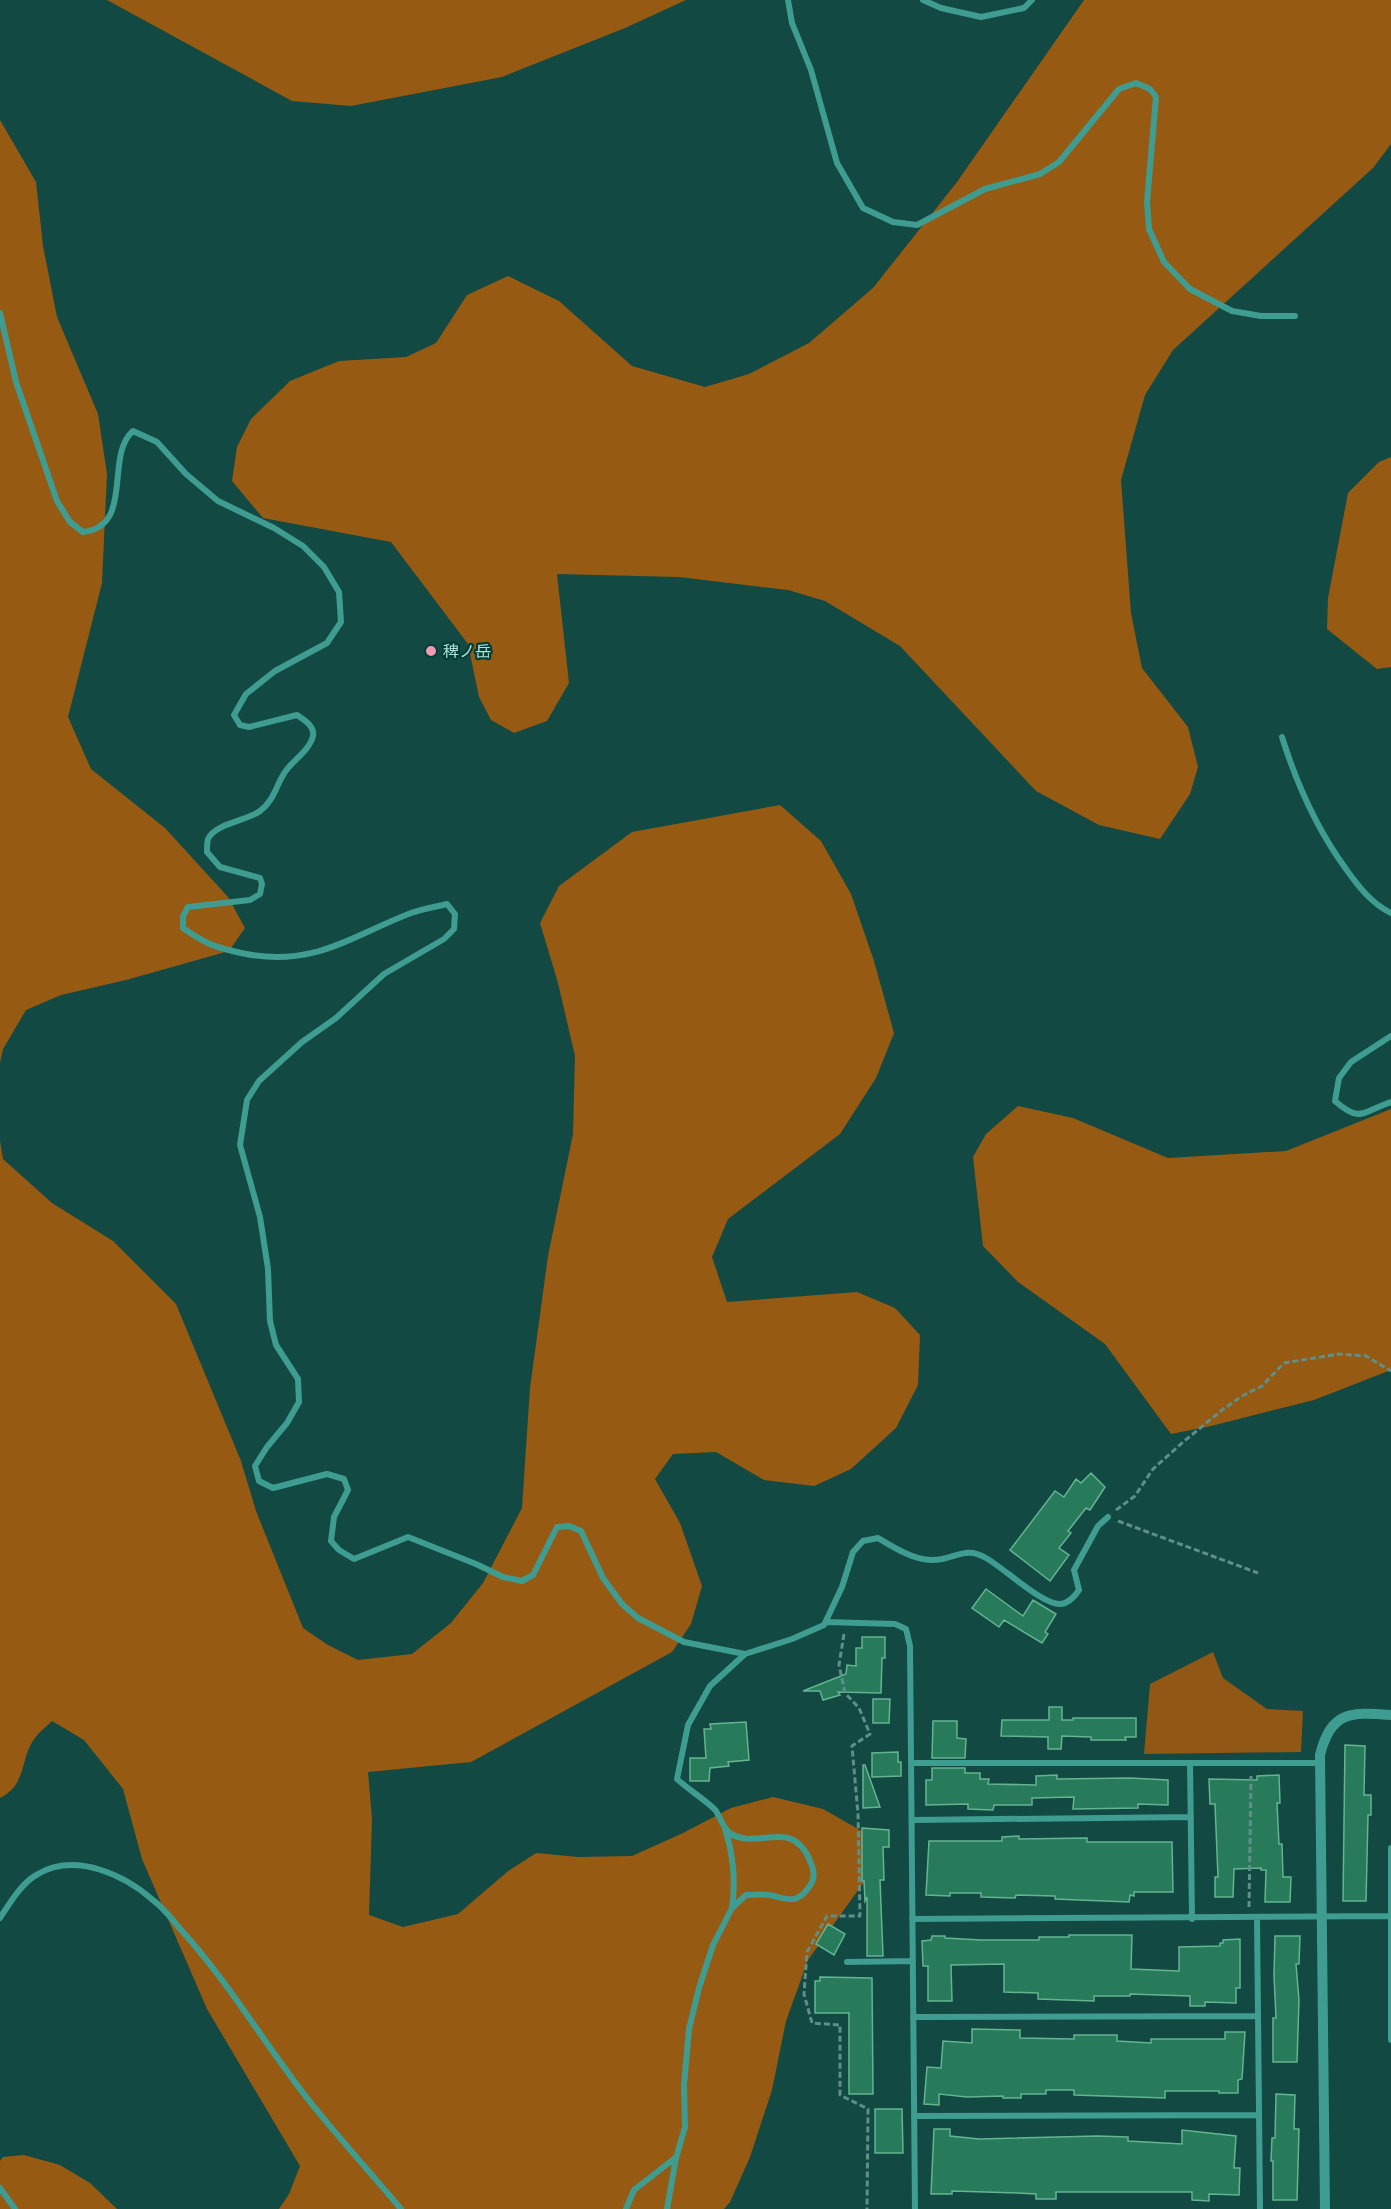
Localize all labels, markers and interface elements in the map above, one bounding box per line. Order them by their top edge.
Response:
place label: 稗ノ岳 [443,642,491,662]
marker: 稗ノ岳 [424,644,438,658]

